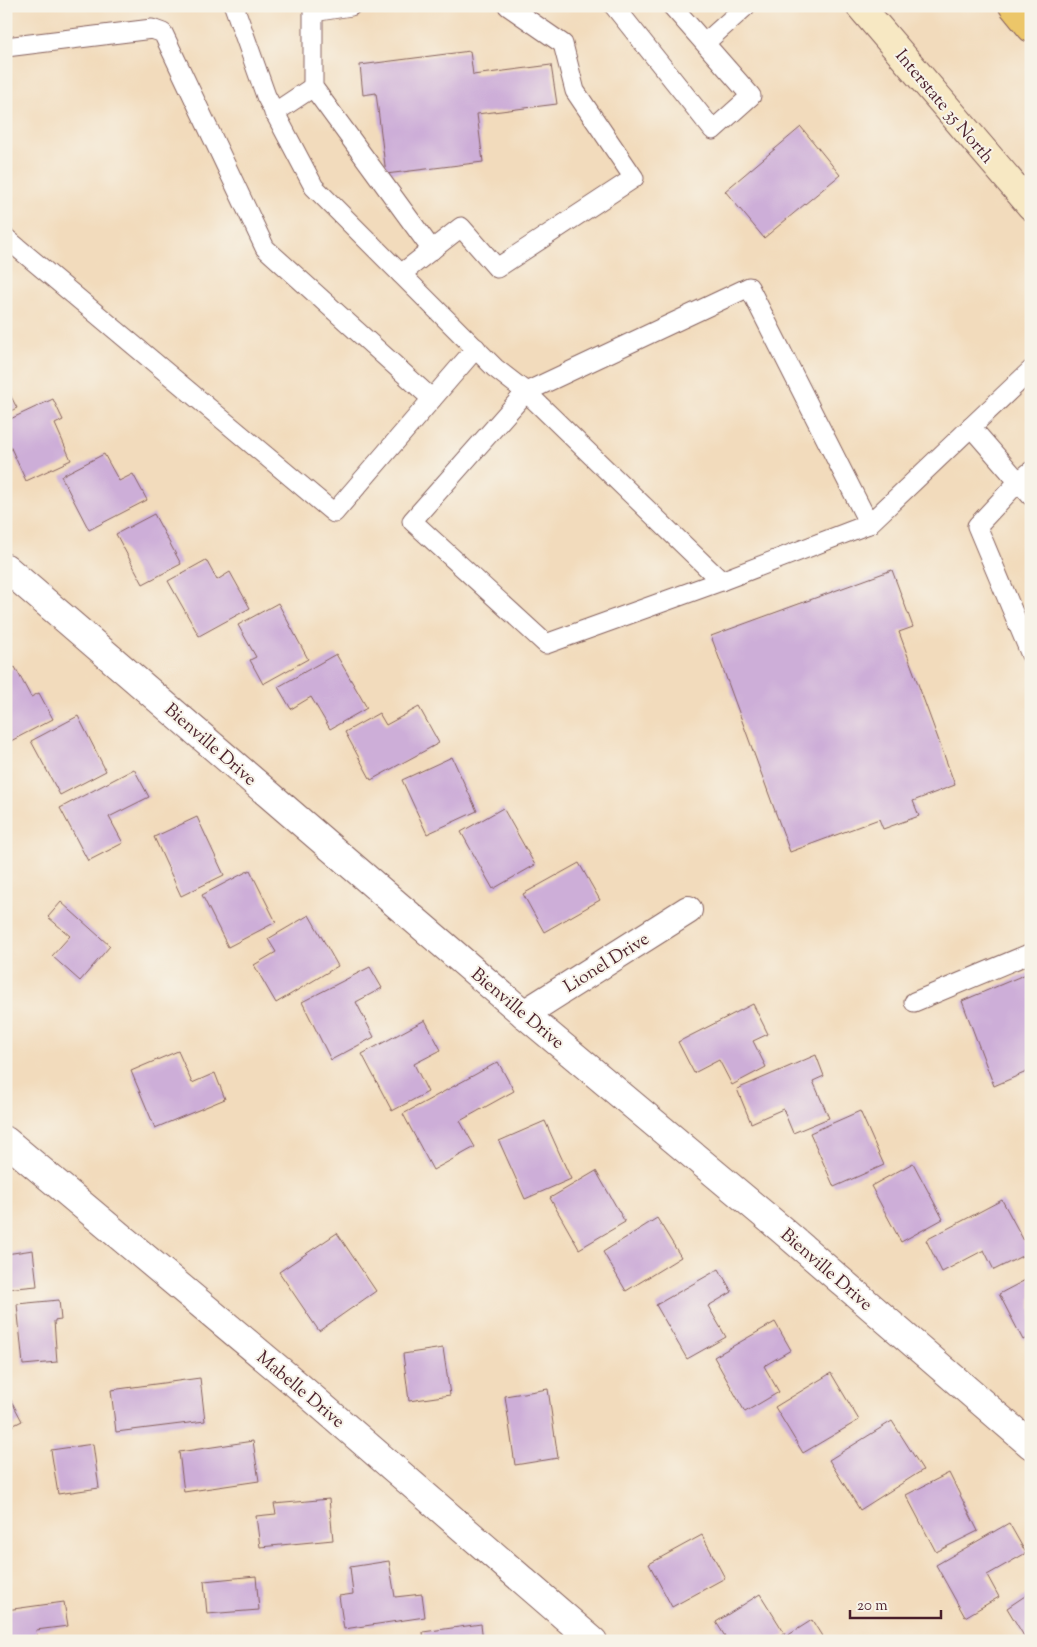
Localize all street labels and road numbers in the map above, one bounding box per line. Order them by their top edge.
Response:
street label: Interstate 35 North [888,45,999,170]
street label: Bienville Drive [158,698,262,793]
street label: Lionel Drive [559,927,655,1000]
street label: Bienville Drive [464,963,569,1056]
street label: Bienville Drive [774,1223,878,1318]
street label: Mabelle Drive [250,1346,350,1435]

